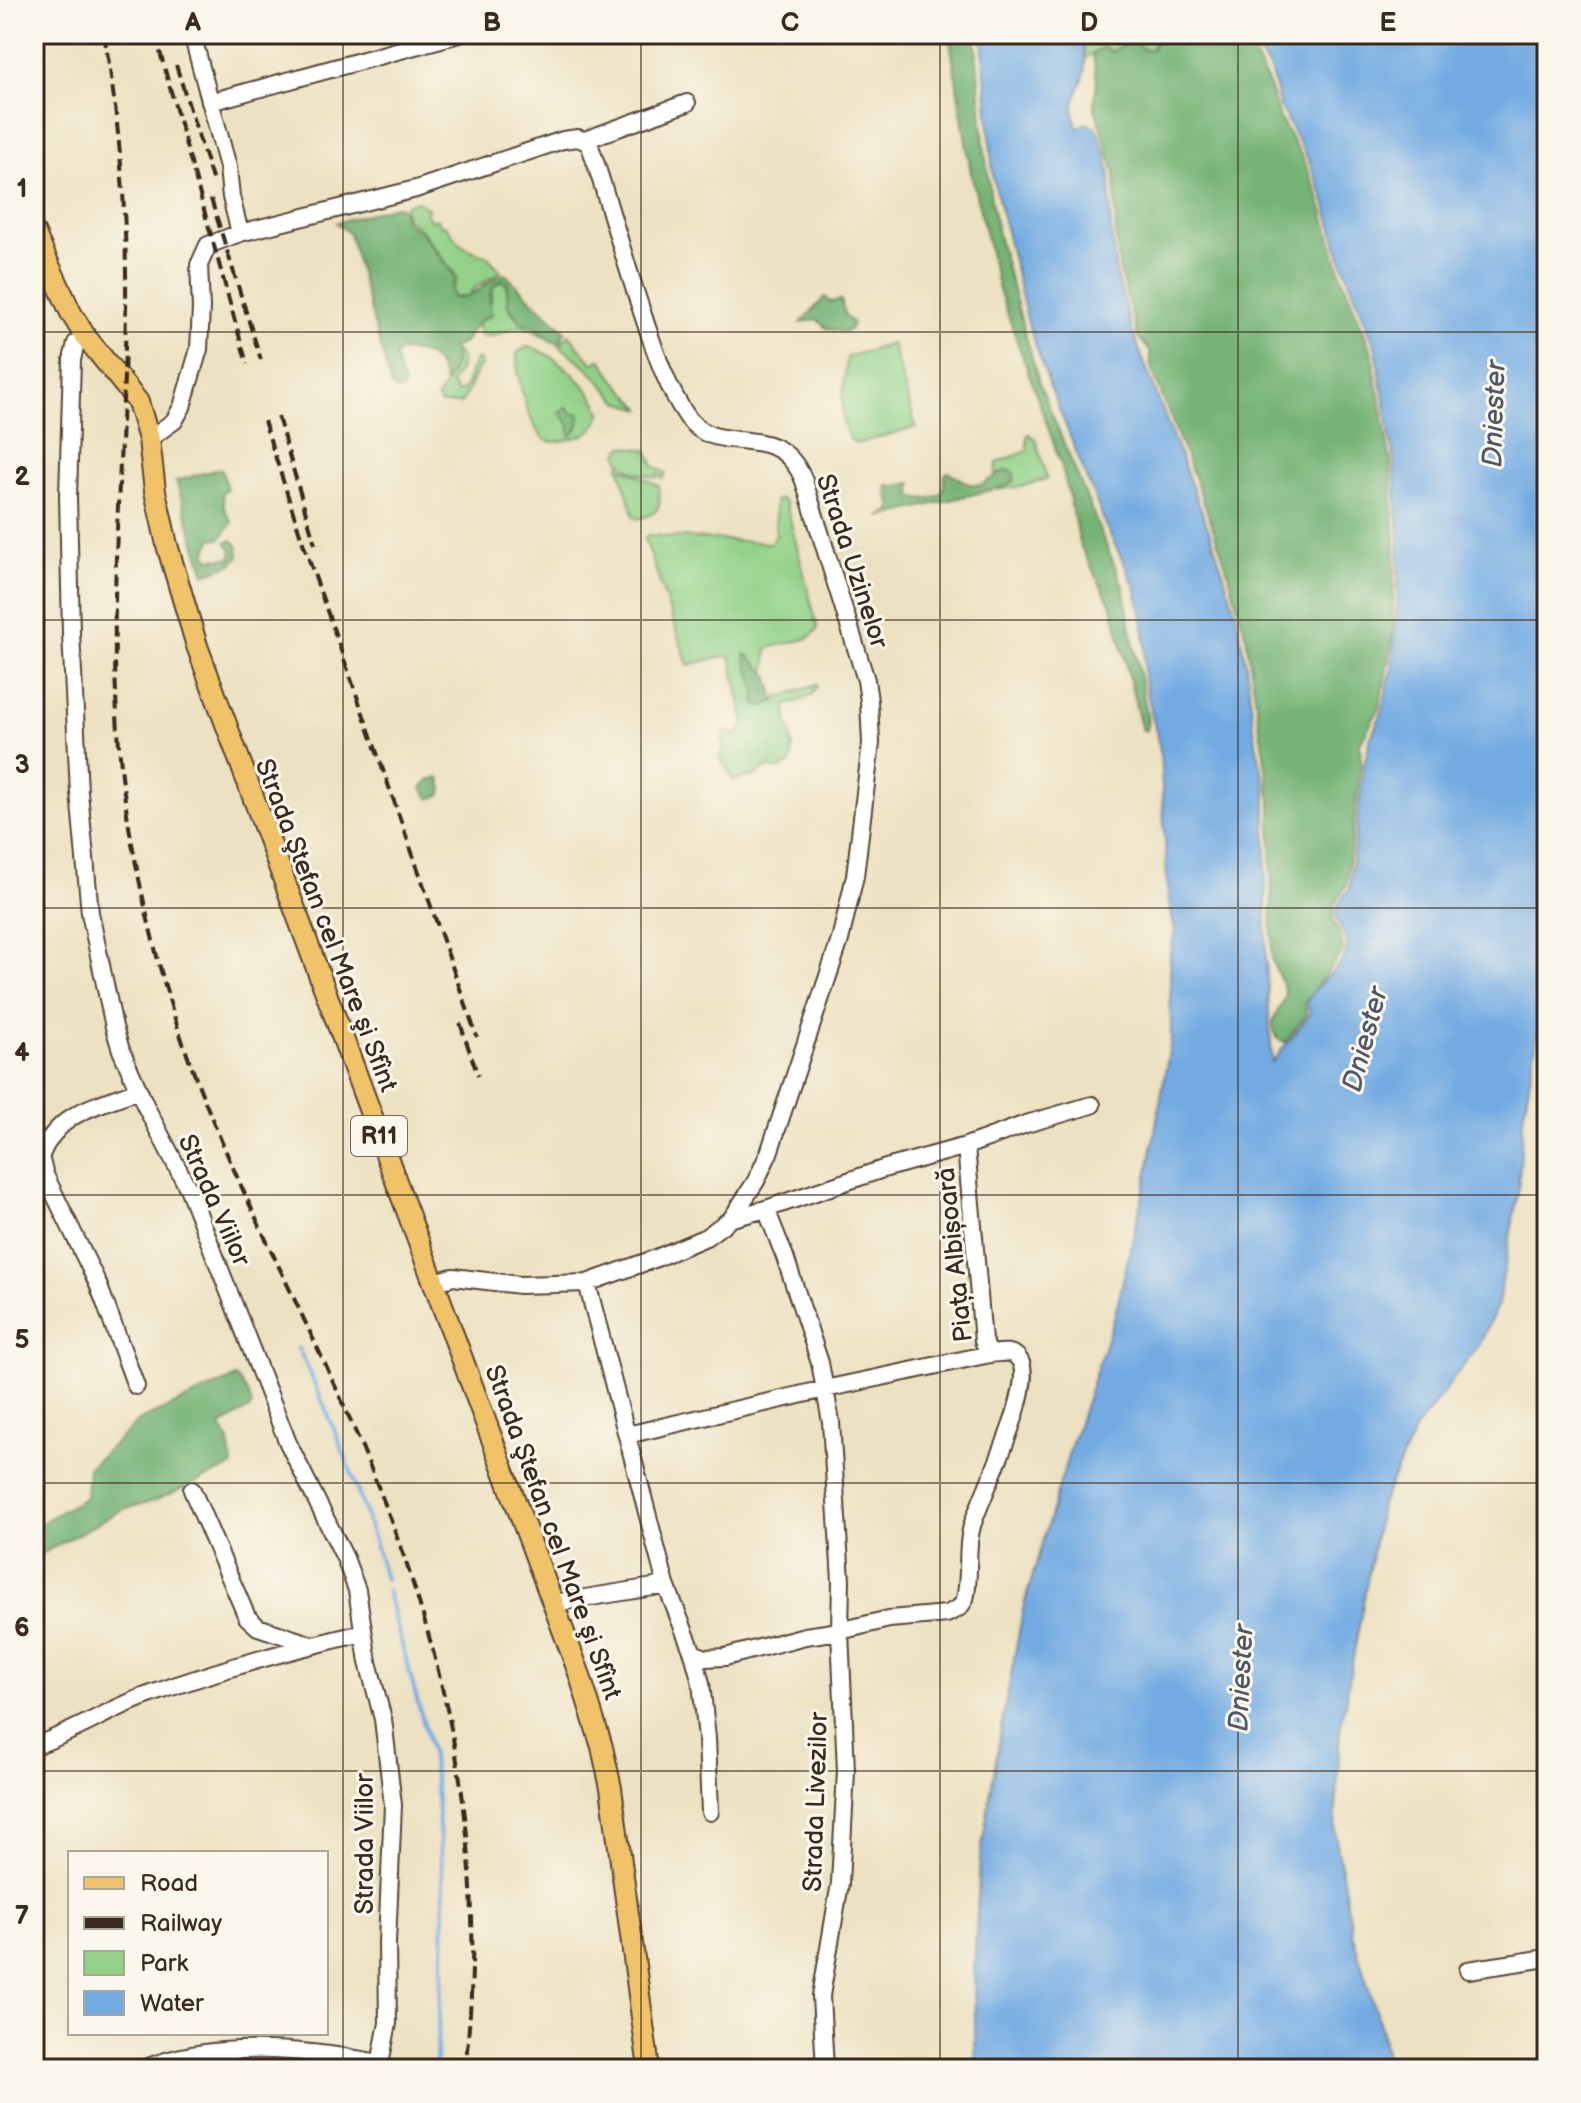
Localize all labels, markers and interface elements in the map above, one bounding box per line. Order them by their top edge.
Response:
text: A [184,8,201,39]
text: B [483,8,501,39]
text: C [781,8,799,39]
text: D [1080,8,1098,39]
text: E [1380,8,1397,39]
text: 1 [17,174,27,205]
water label: Dniester [1476,358,1513,468]
text: 2 [14,462,30,493]
street label: Strada Uzinelor [809,470,895,653]
text: 3 [14,750,30,781]
street label: Strada Ştefan cel Mare şi Sfînt [248,755,403,1096]
water label: Dniester [1336,982,1396,1095]
text: 4 [14,1038,30,1069]
road number: R11 [351,1116,407,1156]
street label: Strada Viilor [171,1130,257,1272]
street label: Piața Albișoară [931,1166,980,1344]
text: 5 [14,1325,30,1356]
street label: Strada Ştefan cel Mare şi Sfînt [478,1361,628,1704]
text: 6 [14,1613,30,1644]
water label: Dniester [1222,1622,1261,1732]
street label: Strada Livezilor [798,1711,835,1893]
street label: Strada Viilor [350,1773,381,1915]
legend [68,1851,328,2035]
text: Road [140,1869,198,1898]
text: 7 [15,1901,29,1932]
text: Railway [140,1909,222,1938]
text: Park [140,1949,188,1978]
text: Water [140,1989,204,2018]

